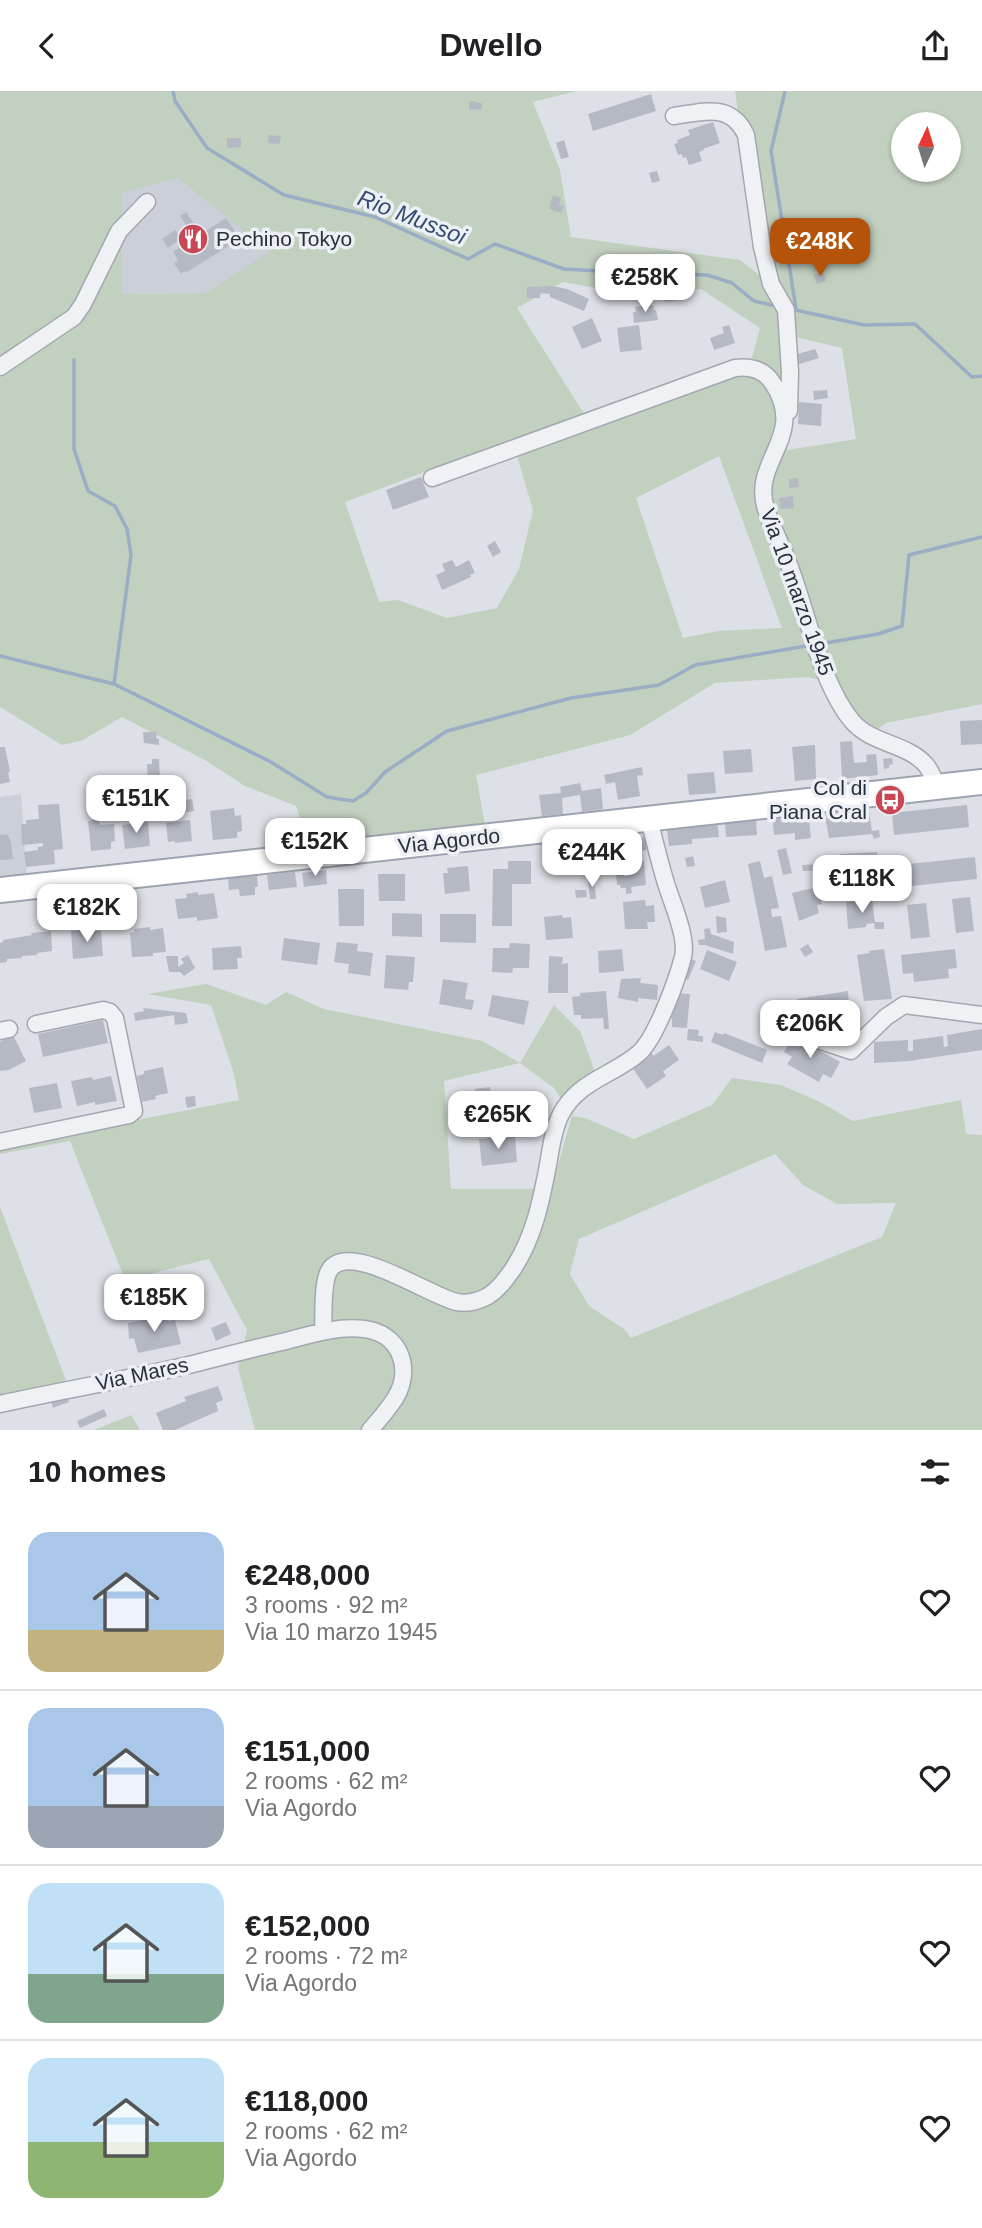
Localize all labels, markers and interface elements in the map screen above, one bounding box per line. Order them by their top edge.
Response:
icon: back [28,27,66,65]
text: Dwello [439,27,543,63]
icon: share [916,27,954,65]
north arrow [891,112,961,182]
map controls [891,112,961,182]
water label: Rio Mussoi [354,184,471,250]
pin: €248K [771,219,869,278]
restaurant icon: Pechino Tokyo [176,222,210,256]
place label: Pechino Tokyo [216,227,352,250]
text: €248K [786,228,854,254]
pin: €258K [596,255,694,314]
text: €258K [611,264,679,290]
street label: Via 10 marzo 1945 [757,505,838,678]
pin: €151K [87,775,185,835]
place label: Col di Piana Cral [769,776,867,823]
bus stop icon: Col di Piana Cral [873,783,907,817]
text: €151K [102,785,170,811]
pin: €152K [266,819,364,878]
street label: Via Agordo [397,824,501,857]
text: €152K [281,828,349,854]
pin: €244K [543,829,641,889]
text: €244K [558,839,626,865]
pin: €118K [813,855,911,915]
text: €118K [829,865,895,891]
pin: €182K [38,885,136,944]
text: €182K [53,894,121,920]
pin: €206K [761,1000,859,1060]
text: €206K [776,1010,844,1036]
pin: €265K [449,1091,547,1151]
text: €265K [464,1101,532,1127]
pin: €185K [105,1275,203,1334]
text: €185K [120,1284,188,1310]
street label: Via Mares [93,1352,190,1395]
icon: filters [916,1453,954,1491]
text: 10 homes [28,1455,166,1488]
text: €248,000 [245,1558,370,1591]
icon: home [84,1560,168,1644]
icon: heart [916,1583,954,1621]
text: 3 rooms · 92 m² [245,1592,407,1618]
text: Via 10 marzo 1945 [245,1619,438,1645]
text: €151,000 [245,1734,370,1767]
icon: home [84,1736,168,1820]
icon: heart [916,1759,954,1797]
text: 2 rooms · 62 m² [245,1768,407,1794]
text: Via Agordo [245,1795,357,1821]
text: €152,000 [245,1909,370,1942]
icon: home [84,1911,168,1995]
icon: heart [916,1934,954,1972]
text: 2 rooms · 72 m² [245,1943,407,1969]
text: Via Agordo [245,1970,357,1996]
text: €118,000 [245,2084,368,2117]
icon: home [84,2086,168,2170]
icon: heart [916,2109,954,2147]
text: 2 rooms · 62 m² [245,2118,407,2144]
text: Via Agordo [245,2145,357,2171]

